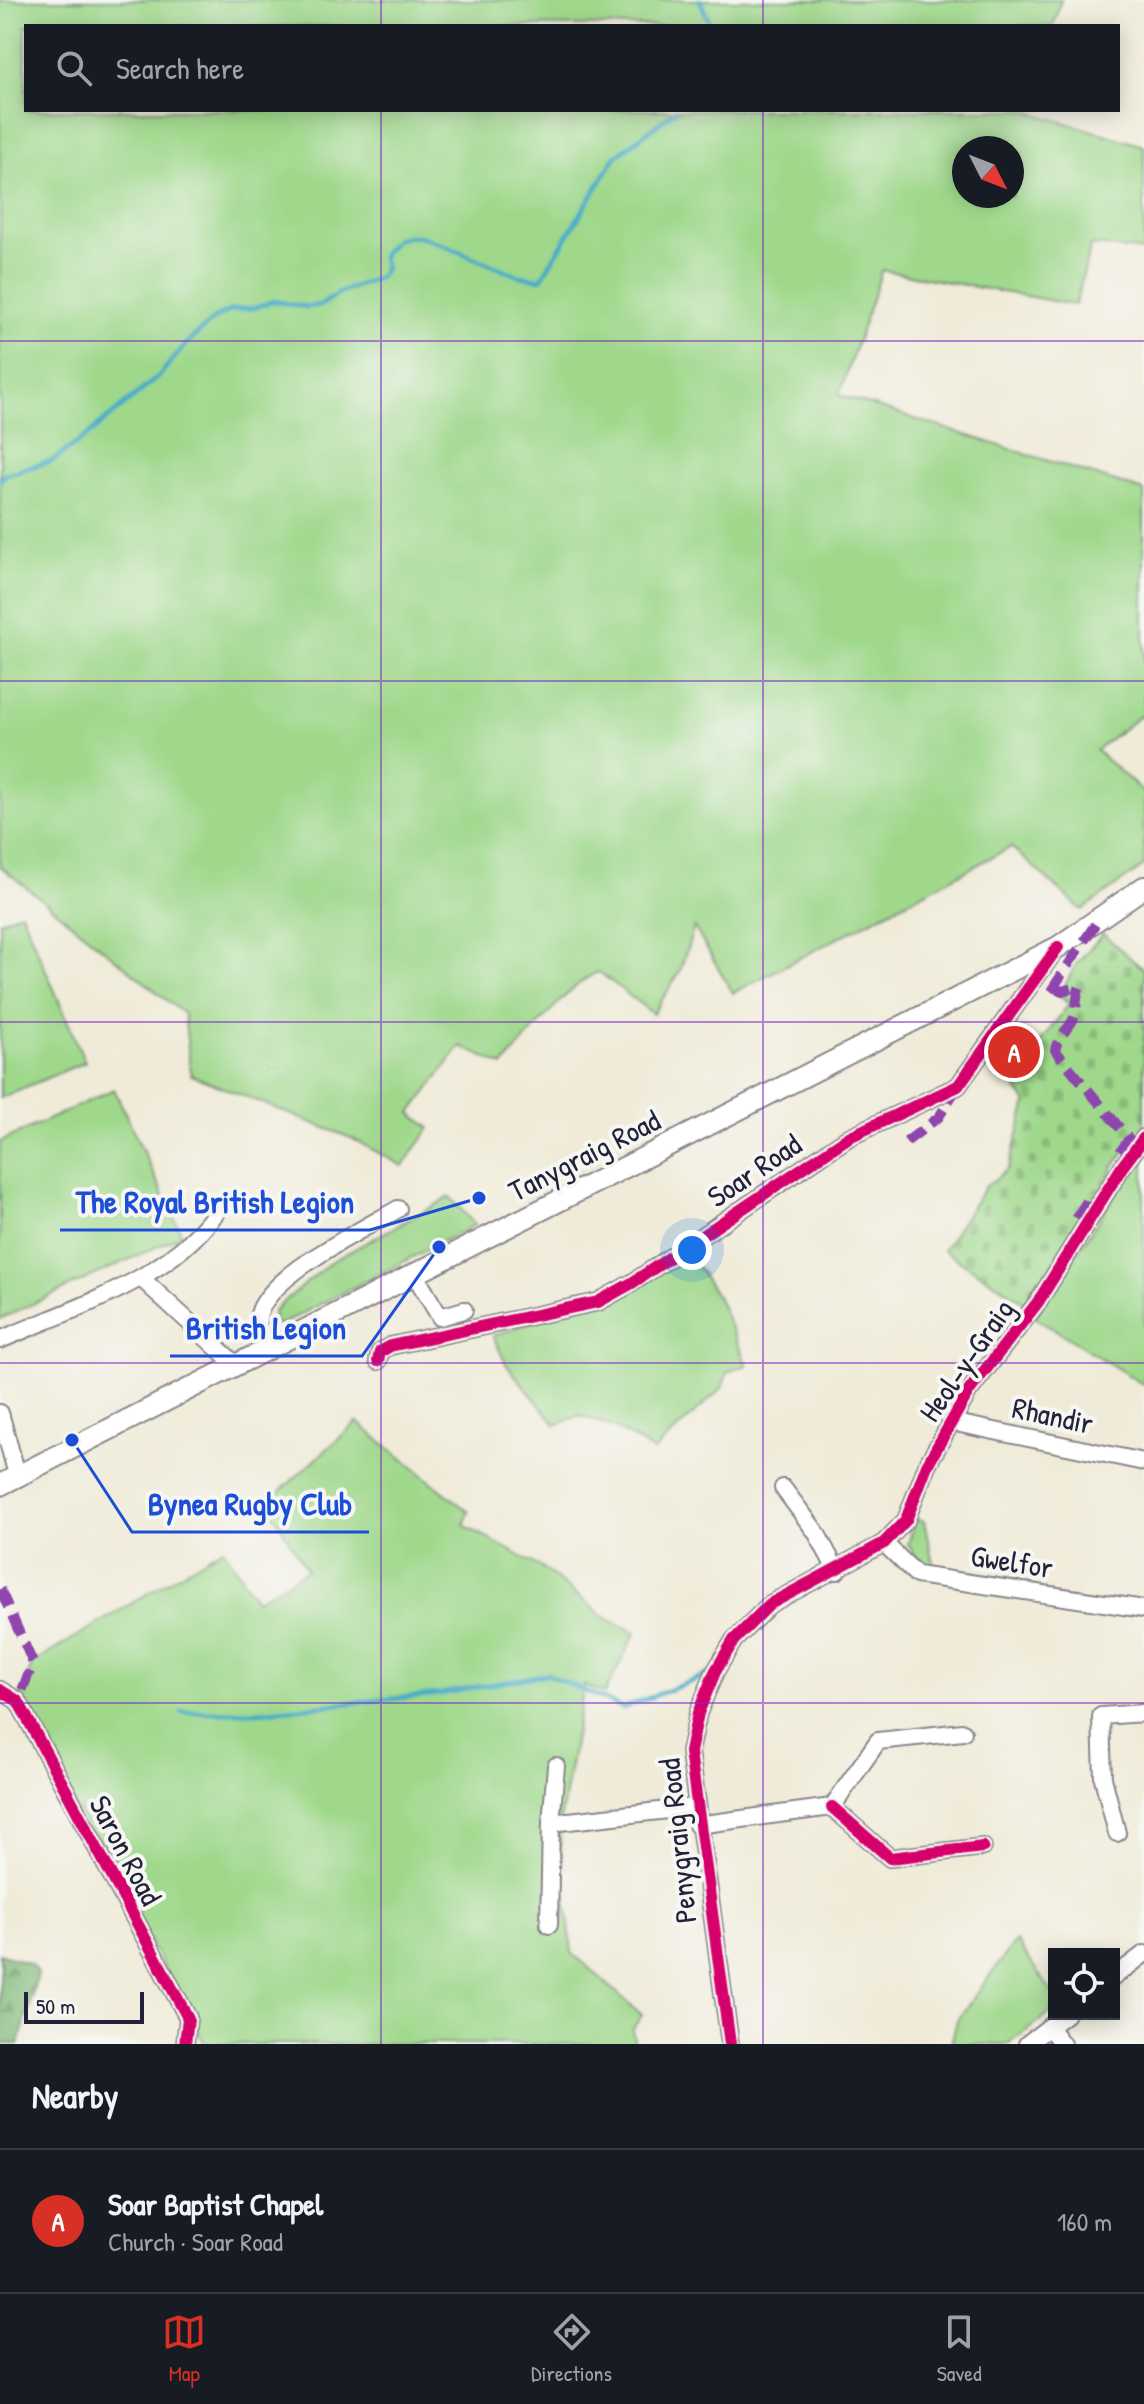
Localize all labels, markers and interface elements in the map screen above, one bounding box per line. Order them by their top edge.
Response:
search box [24,24,1120,112]
icon: search [52,46,96,90]
text: Search here [116,48,244,88]
north arrow [952,136,1024,208]
pin: A [988,1022,1040,1082]
street label: Tanygraig Road [501,1100,667,1210]
street label: Soar Road [699,1124,809,1216]
callout: The Royal British Legion [60,1174,370,1230]
text: The Royal British Legion [75,1180,354,1224]
your location [672,1230,712,1270]
street label: Heol-y-Graig [909,1291,1023,1429]
callout: British Legion [170,1300,362,1356]
text: British Legion [186,1306,346,1350]
street label: Rhandir [1009,1387,1097,1443]
callout: Bynea Rugby Club [132,1476,369,1532]
text: Bynea Rugby Club [148,1482,352,1526]
street label: Gwelfor [968,1535,1056,1587]
street label: Penygraig Road [648,1756,706,1925]
street label: Saron Road [80,1788,172,1912]
map controls [1048,1948,1120,2020]
button: locate [1048,1948,1120,2020]
scale bar [24,1988,144,2024]
text: 50 m [36,1991,75,2021]
text: Nearby [32,2073,118,2119]
text: Soar Baptist Chapel [108,2184,323,2224]
text: A [52,2204,64,2239]
text: 160 m [1057,2204,1112,2239]
text: Church · Soar Road [108,2224,283,2259]
tab: Map [162,2310,206,2388]
tab: Directions [531,2310,612,2388]
tab: Saved [937,2310,982,2388]

